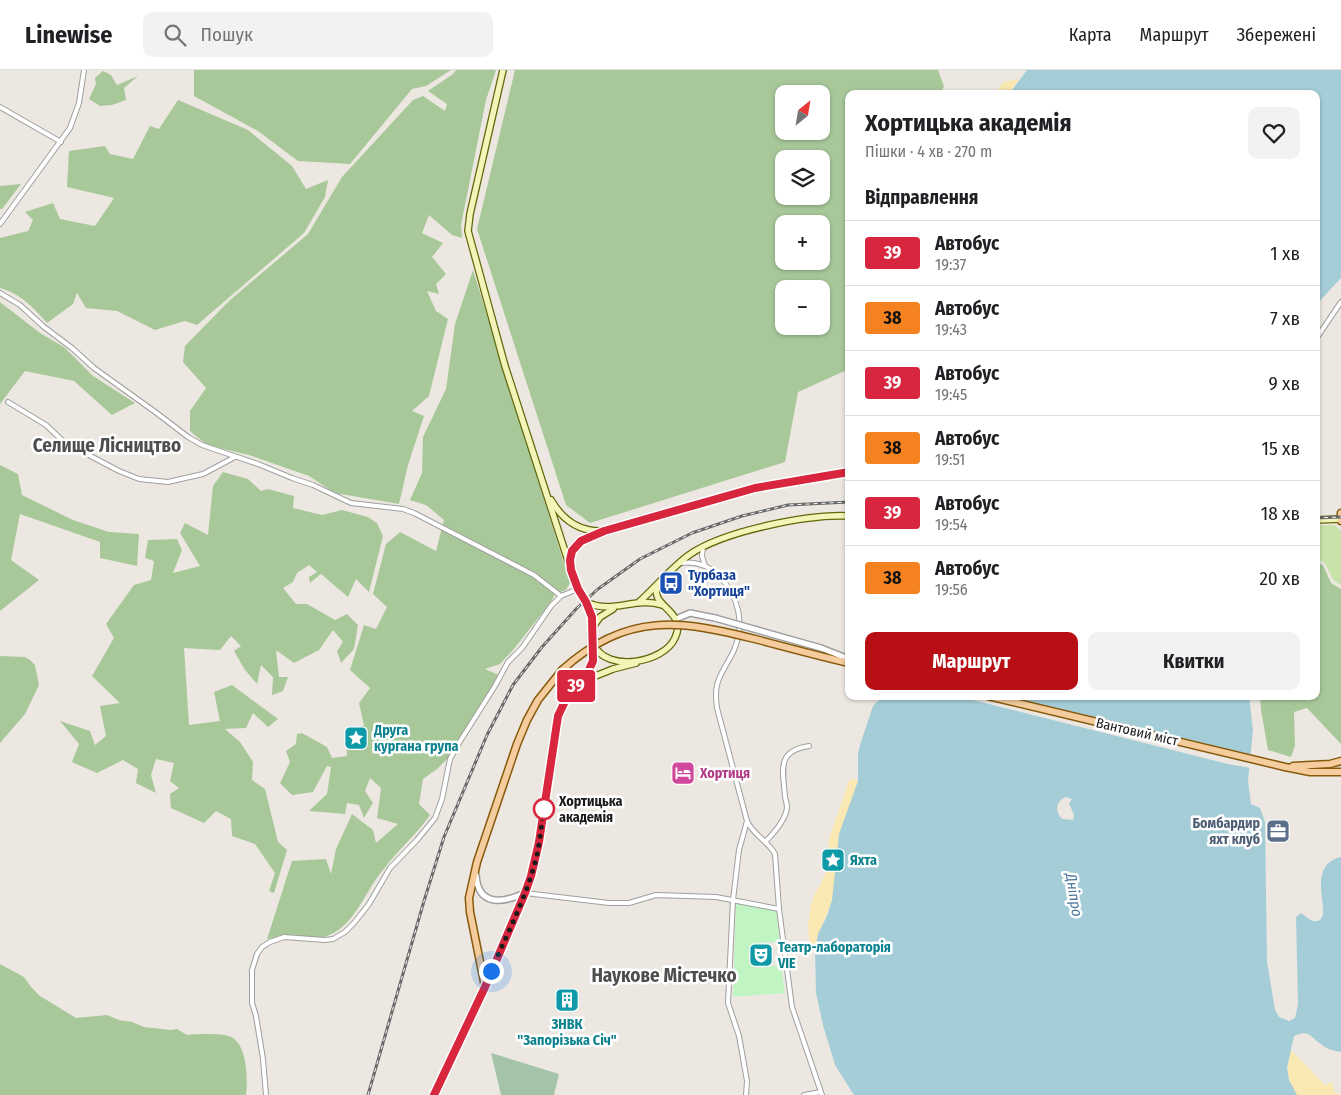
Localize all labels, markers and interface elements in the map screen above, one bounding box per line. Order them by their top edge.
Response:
search box [143,12,493,57]
text: Linewise [25,21,113,49]
icon: search [161,21,189,49]
text: Пошук [201,23,253,46]
text: Карта [1069,24,1112,46]
text: Маршрут [1140,24,1209,46]
text: Збережені [1237,24,1316,46]
north arrow [775,85,830,140]
map controls [775,85,830,335]
button: heart [1248,107,1300,159]
text: Хортицька академія [865,109,1072,137]
text: Пішки · 4 хв · 270 m [865,142,992,161]
button: layers [775,150,830,205]
text: Відправлення [865,186,978,209]
button: + [775,215,830,270]
text: Автобус [935,232,999,255]
text: 39 [884,242,901,264]
text: 1 хв [1270,242,1300,265]
text: 19:37 [935,255,966,274]
button: − [775,280,830,335]
text: Автобус [935,297,999,320]
text: 38 [883,307,902,329]
text: 7 хв [1270,307,1300,330]
text: 19:43 [935,320,967,339]
text: Автобус [935,362,999,385]
text: 39 [884,372,901,394]
text: 9 хв [1268,372,1300,395]
text: 19:45 [935,385,967,404]
text: Автобус [935,427,999,450]
district label: Селище Лісництво [33,434,181,457]
text: 38 [883,437,902,459]
text: 15 хв [1262,437,1300,460]
text: 19:51 [935,450,965,469]
text: Автобус [935,492,999,515]
text: 39 [884,502,901,524]
text: 18 хв [1261,502,1300,525]
text: 19:54 [935,515,968,534]
text: Автобус [935,557,999,580]
place label: Турбаза "Хортиця" [688,567,750,600]
text: 38 [883,567,902,589]
text: 20 хв [1259,567,1300,590]
bus stop icon: Турбаза "Хортиця" [658,570,684,596]
text: 19:56 [935,580,968,599]
button: Маршрут [865,632,1078,690]
button: Квитки [1088,632,1300,690]
line badge: 39 [554,670,598,702]
text: 39 [567,675,585,697]
street label: Вантовий міст [1094,714,1180,750]
place label: Друга кургана група [373,722,459,755]
place icon: Друга кургана група [343,725,369,751]
hotel icon: Хортиця [670,760,696,786]
place label: Хортиця [699,765,750,782]
place label: Хортицька академія [558,793,622,826]
marker: Хортицька академія [533,798,555,820]
place label: Бомбардир яхт клуб [1192,815,1260,848]
office icon: Бомбардир яхт клуб [1265,818,1291,844]
place icon: Яхта [820,847,846,873]
place label: Яхта [850,852,877,869]
water label: Дніпро [1061,870,1086,918]
place label: Театр-лабораторія VIE [777,939,891,972]
theatre icon: Театр-лабораторія VIE [748,942,774,968]
your location [479,959,504,984]
district label: Наукове Містечко [591,964,737,987]
building icon: ЗНВК "Запорізька Січ" [554,987,580,1013]
place label: ЗНВК "Запорізька Січ" [517,1016,617,1049]

